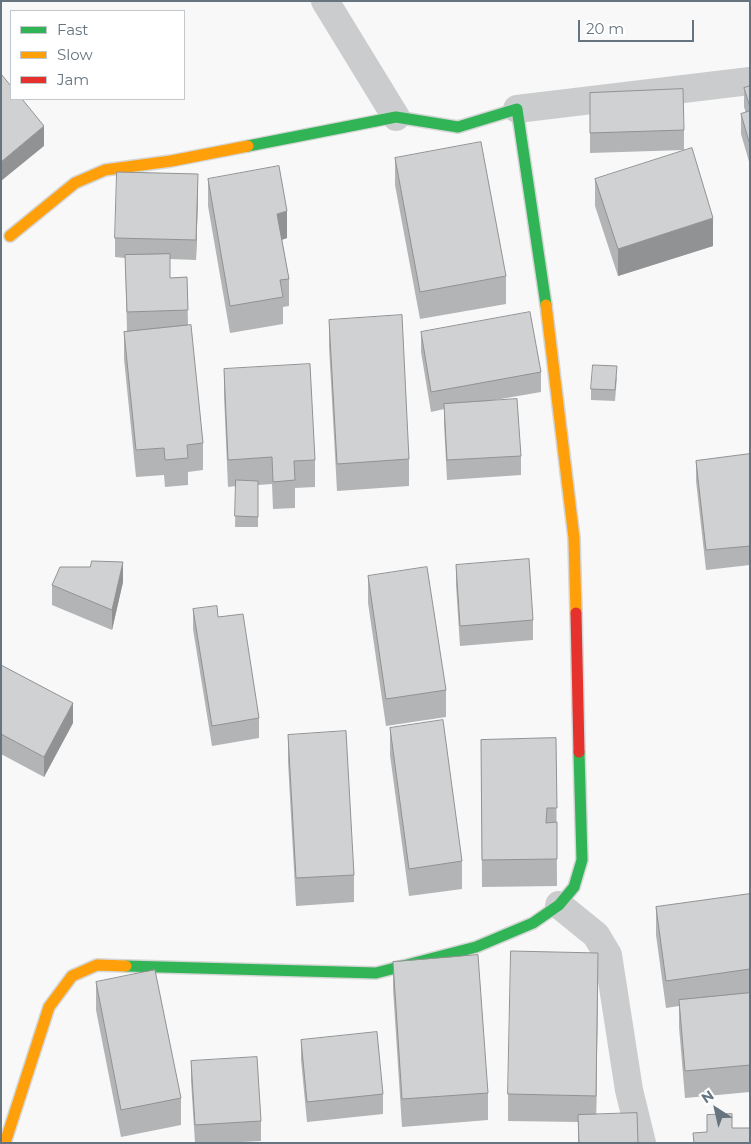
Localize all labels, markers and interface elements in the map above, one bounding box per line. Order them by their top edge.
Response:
legend [10,10,185,100]
scale bar [581,10,697,42]
text: 20 m [586,19,624,38]
text: Fast [57,20,88,39]
text: Slow [57,45,93,64]
text: Jam [57,70,89,89]
north arrow [691,1084,741,1134]
text: N [698,1086,717,1107]

